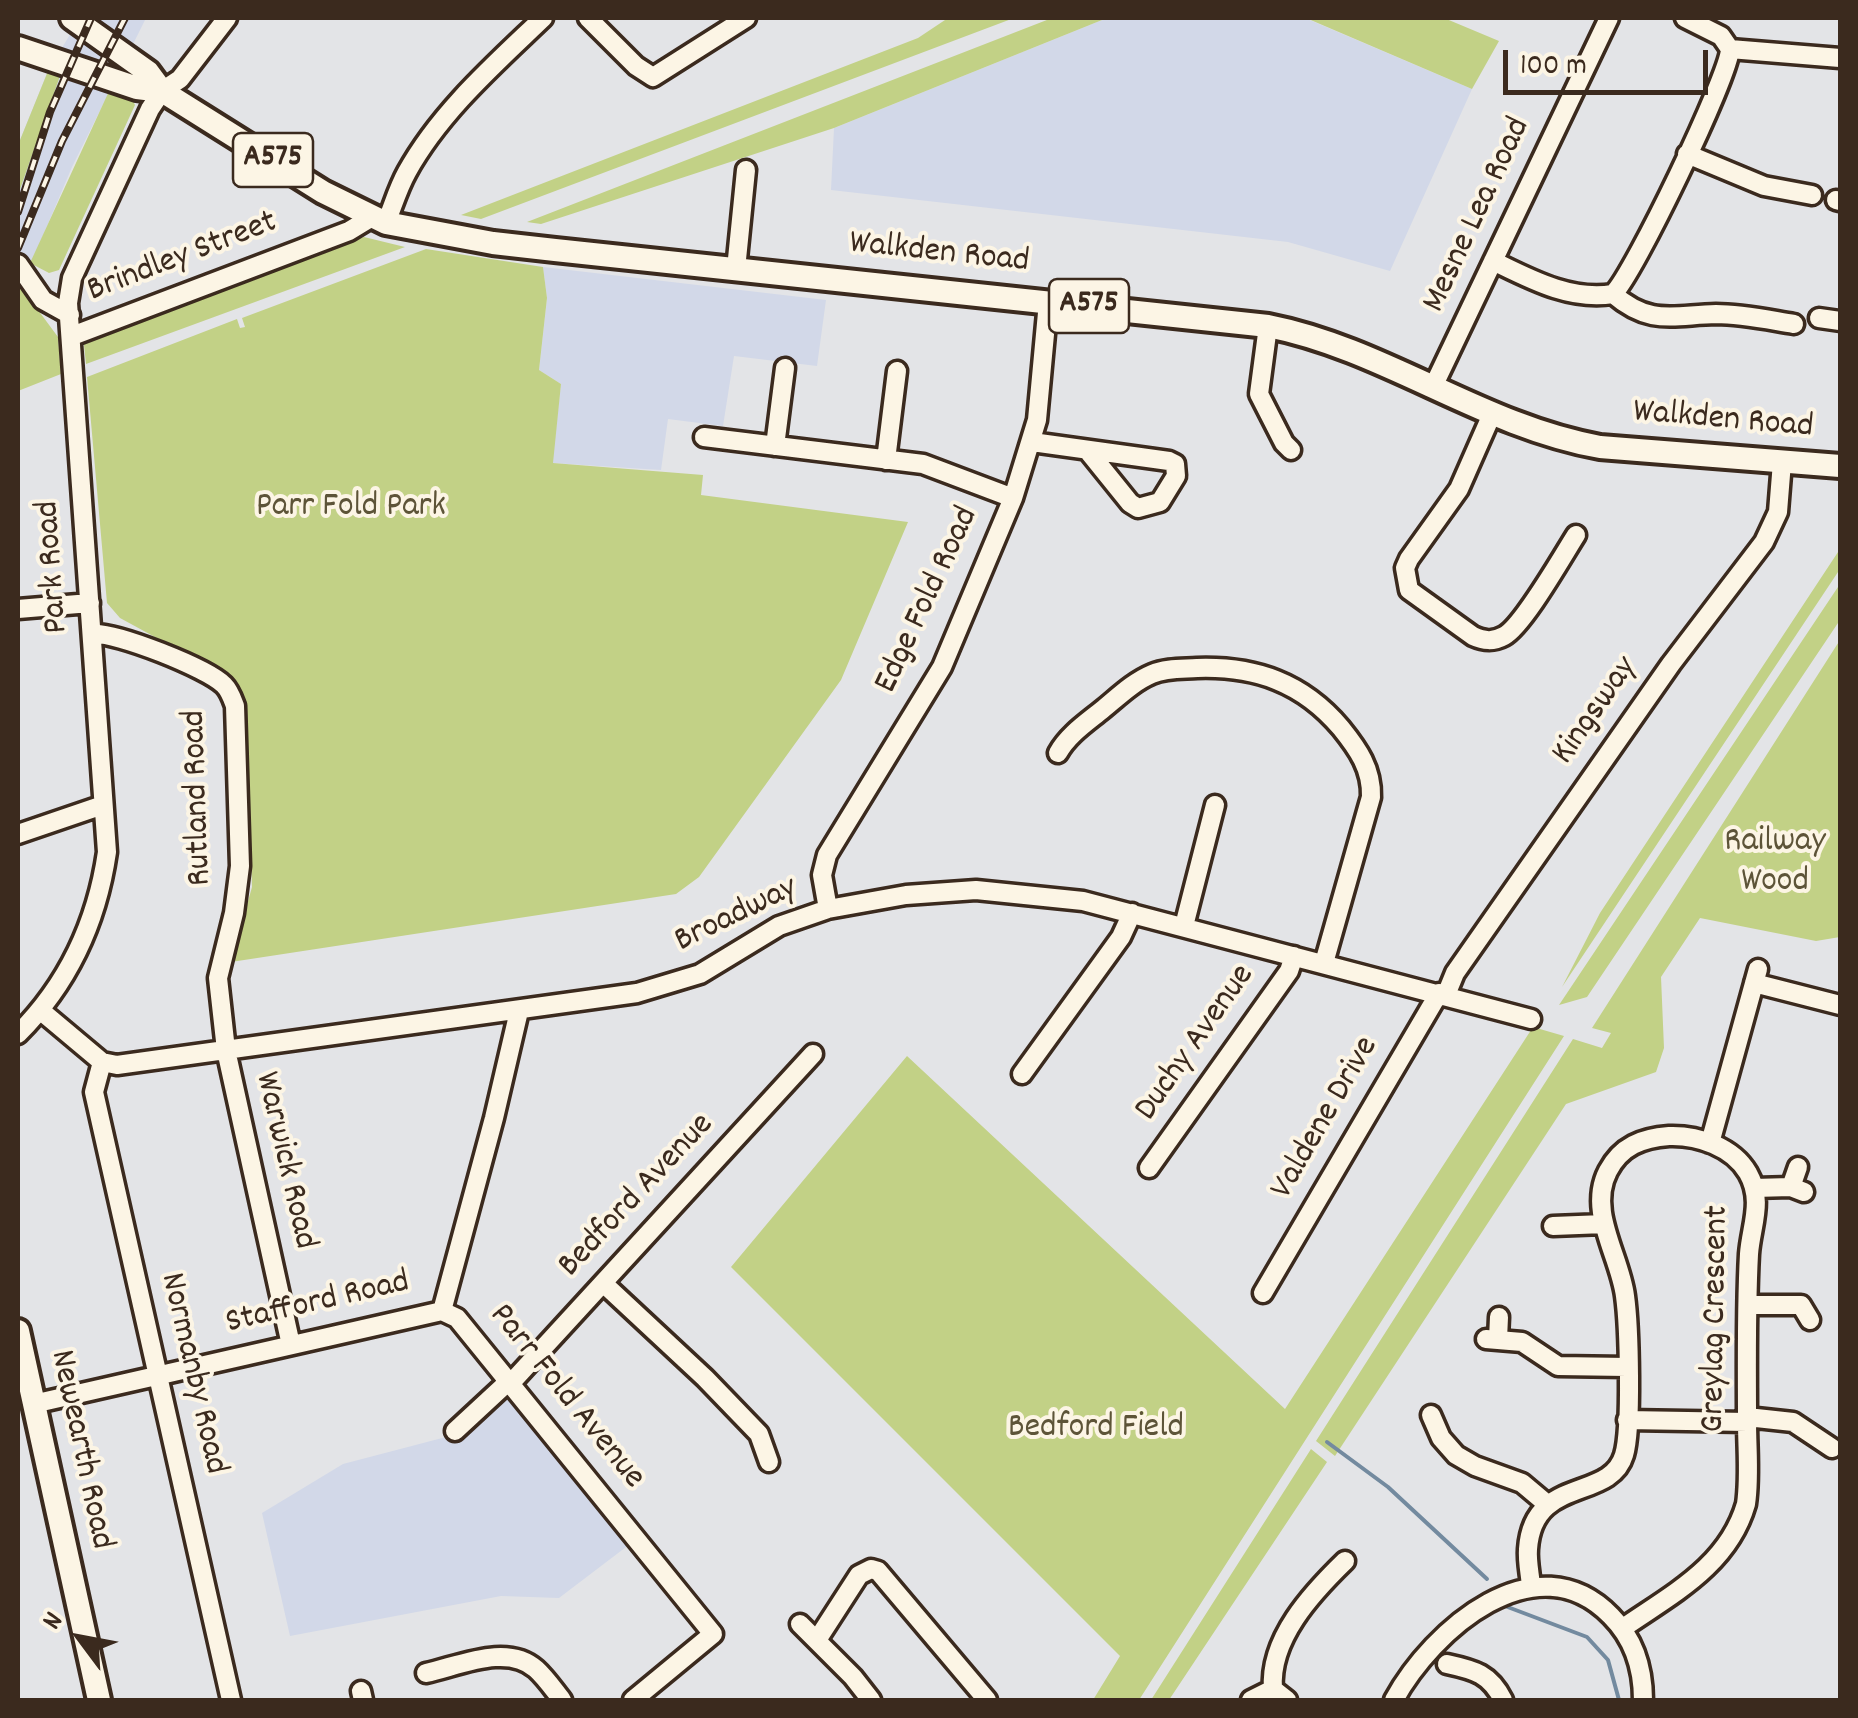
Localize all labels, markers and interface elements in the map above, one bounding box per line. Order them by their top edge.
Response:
scale bar [1508,30,1713,92]
text: 100 m [1520,46,1587,89]
street label: Mesne Lea Road [1416,112,1542,320]
road number: A575 [233,133,313,187]
street label: Brindley Street [82,204,284,314]
street label: Walkden Road [847,225,1031,285]
road number: A575 [1049,279,1129,333]
street label: Walkden Road [1631,393,1815,451]
park label: Parr Fold Park [256,488,446,530]
street label: Park Road [29,499,81,635]
street label: Edge Fold Road [868,501,990,701]
street label: Kingsway [1545,650,1649,774]
street label: Rutland Road [176,709,224,887]
park label: Railway Wood [1724,823,1826,905]
street label: Broadway [669,869,805,965]
street label: Duchy Avenue [1128,958,1266,1130]
street label: Valdene Drive [1264,1030,1390,1208]
street label: Warwick Road [242,1068,324,1254]
street label: Bedford Avenue [551,1106,725,1288]
street label: Greylag Crescent [1695,1205,1741,1433]
street label: Stafford Road [222,1264,414,1346]
street label: Normanby Road [147,1269,235,1479]
street label: Parr Fold Avenue [478,1297,652,1499]
street label: Newearth Road [37,1347,121,1553]
park label: Bedford Field [1008,1409,1184,1451]
north arrow [30,1588,130,1688]
text: N [34,1606,75,1639]

